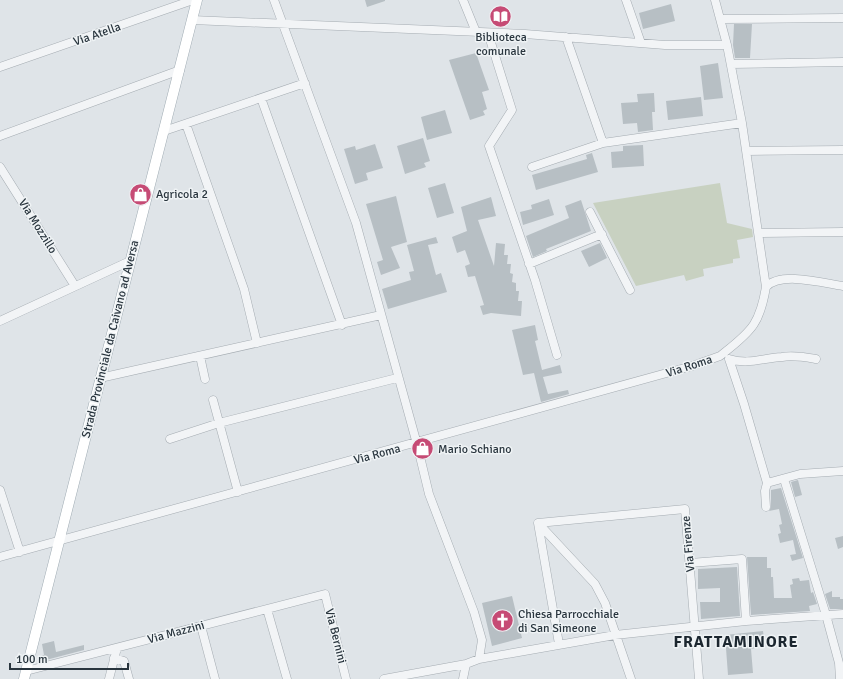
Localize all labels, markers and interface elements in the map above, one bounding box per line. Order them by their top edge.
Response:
library icon: Biblioteca comunale [488,3,514,29]
street label: Via Atella [71,19,123,50]
place label: Biblioteca comunale [475,30,527,59]
shop icon: Agricola 2 [127,181,153,207]
place label: Agricola 2 [156,187,208,202]
street label: Via Mozzillo [15,196,60,256]
street label: Strada Provinciale da Caivano ad Aversa [79,239,142,440]
street label: Via Roma [664,352,714,381]
shop icon: Mario Schiano [410,436,436,462]
street label: Via Roma [352,441,402,468]
place label: Mario Schiano [438,442,512,457]
street label: Via Firenze [679,515,698,573]
street label: Via Bernini [321,607,350,665]
place label: Chiesa Parrocchiale di San Simeone [518,607,619,636]
church icon: Chiesa Parrocchiale di San Simeone [489,608,515,634]
street label: Via Mazzini [146,618,206,647]
district label: FRATTAMINORE [673,632,799,652]
scale bar [10,645,128,671]
text: 100 m [16,652,48,667]

